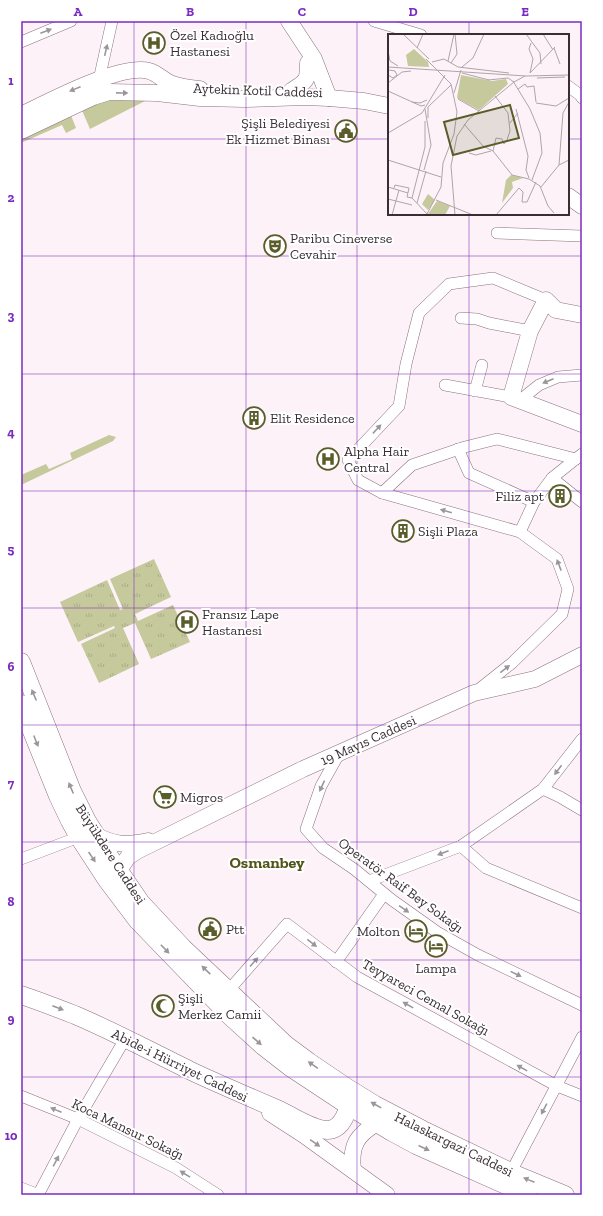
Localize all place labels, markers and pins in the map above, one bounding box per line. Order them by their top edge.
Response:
place label: Özel Kadıoğlu Hastanesi [170,27,254,60]
hospital icon: Özel Kadıoğlu Hastanesi [141,30,167,56]
place label: Şişli Belediyesi Ek Hizmet Binası [226,115,330,148]
public building icon: Şişli Belediyesi Ek Hizmet Binası [333,118,359,144]
place label: Paribu Cineverse Cevahir [290,230,393,263]
theatre icon: Paribu Cineverse Cevahir [262,233,288,259]
building icon: Elit Residence [241,405,267,431]
place label: Elit Residence [270,410,355,427]
place label: Alpha Hair Central [344,443,409,476]
hospital icon: Alpha Hair Central [315,446,341,472]
building icon: Filiz apt [547,483,573,509]
place label: Filiz apt [495,488,545,505]
building icon: Sişli Plaza [390,518,416,544]
place label: Sişli Plaza [418,523,478,540]
place label: Fransız Lape Hastanesi [202,606,279,639]
hospital icon: Fransız Lape Hastanesi [174,609,200,635]
supermarket icon: Migros [152,784,178,810]
place label: Migros [180,789,223,806]
public building icon: Ptt [197,916,223,942]
hotel icon: Molton [403,918,429,944]
place label: Ptt [226,921,245,938]
place label: Molton [357,923,400,940]
hotel icon: Lampa [423,933,449,959]
place label: Lampa [416,960,457,977]
place label: Şişli Merkez Camii [178,990,262,1023]
mosque icon: Şişli Merkez Camii [150,993,176,1019]

